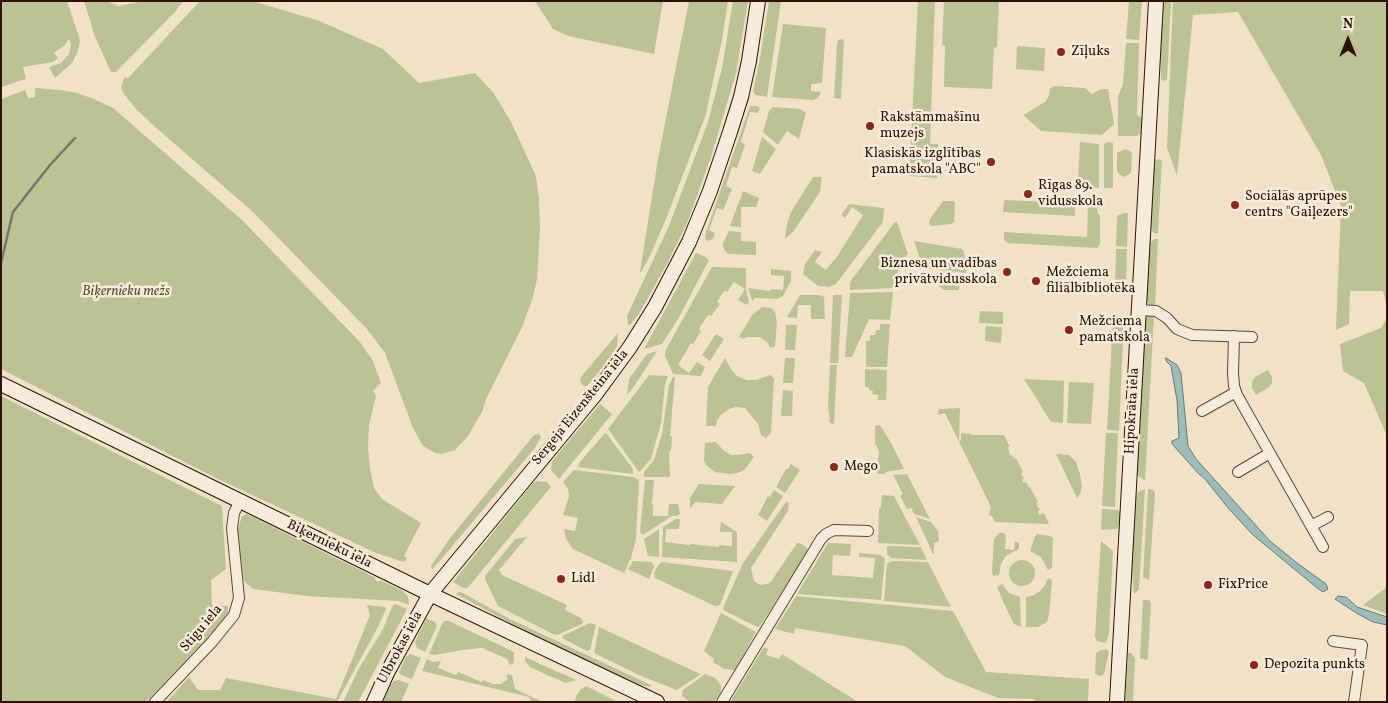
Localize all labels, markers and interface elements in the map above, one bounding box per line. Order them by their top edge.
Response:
north arrow [1323,15,1373,65]
text: N [1343,15,1353,34]
place label: Zīļuks [1071,44,1110,60]
marker: Zīļuks [1055,46,1067,58]
place label: Rakstāmmašīnu muzejs [880,110,980,142]
marker: Rakstāmmašīnu muzejs [864,120,876,132]
place label: Klasiskās izglītības pamatskola "ABC" [864,146,981,178]
marker: Klasiskās izglītības pamatskola "ABC" [985,156,997,168]
place label: Rīgas 89. vidusskola [1038,178,1103,210]
marker: Rīgas 89. vidusskola [1022,188,1034,200]
place label: Sociālās aprūpes centrs "Gaiļezers" [1245,189,1353,222]
marker: Sociālās aprūpes centrs "Gaiļezers" [1229,199,1241,211]
place label: Biznesa un vadības privātvidusskola [880,256,997,288]
place label: Mežciema filiālbibliotēka [1046,265,1136,298]
marker: Biznesa un vadības privātvidusskola [1001,266,1013,278]
marker: Mežciema filiālbibliotēka [1030,275,1042,287]
park label: Biķernieku mežs [82,284,170,300]
place label: Mežciema pamatskola [1079,314,1150,347]
marker: Mežciema pamatskola [1063,324,1075,336]
street label: Sergeja Eizenšteina iela [529,347,633,469]
street label: Hipokrāta iela [1122,367,1144,455]
place label: Mego [844,459,878,475]
marker: Mego [828,461,840,473]
street label: Biķernieku iela [284,517,374,573]
place label: Lidl [571,571,595,587]
marker: Lidl [555,573,567,585]
place label: FixPrice [1218,577,1268,593]
marker: FixPrice [1202,579,1214,591]
street label: Stigu iela [177,602,227,656]
street label: Ulbrokas iela [375,609,427,687]
place label: Depozīta punkts [1264,657,1365,673]
marker: Depozīta punkts [1248,659,1260,671]

